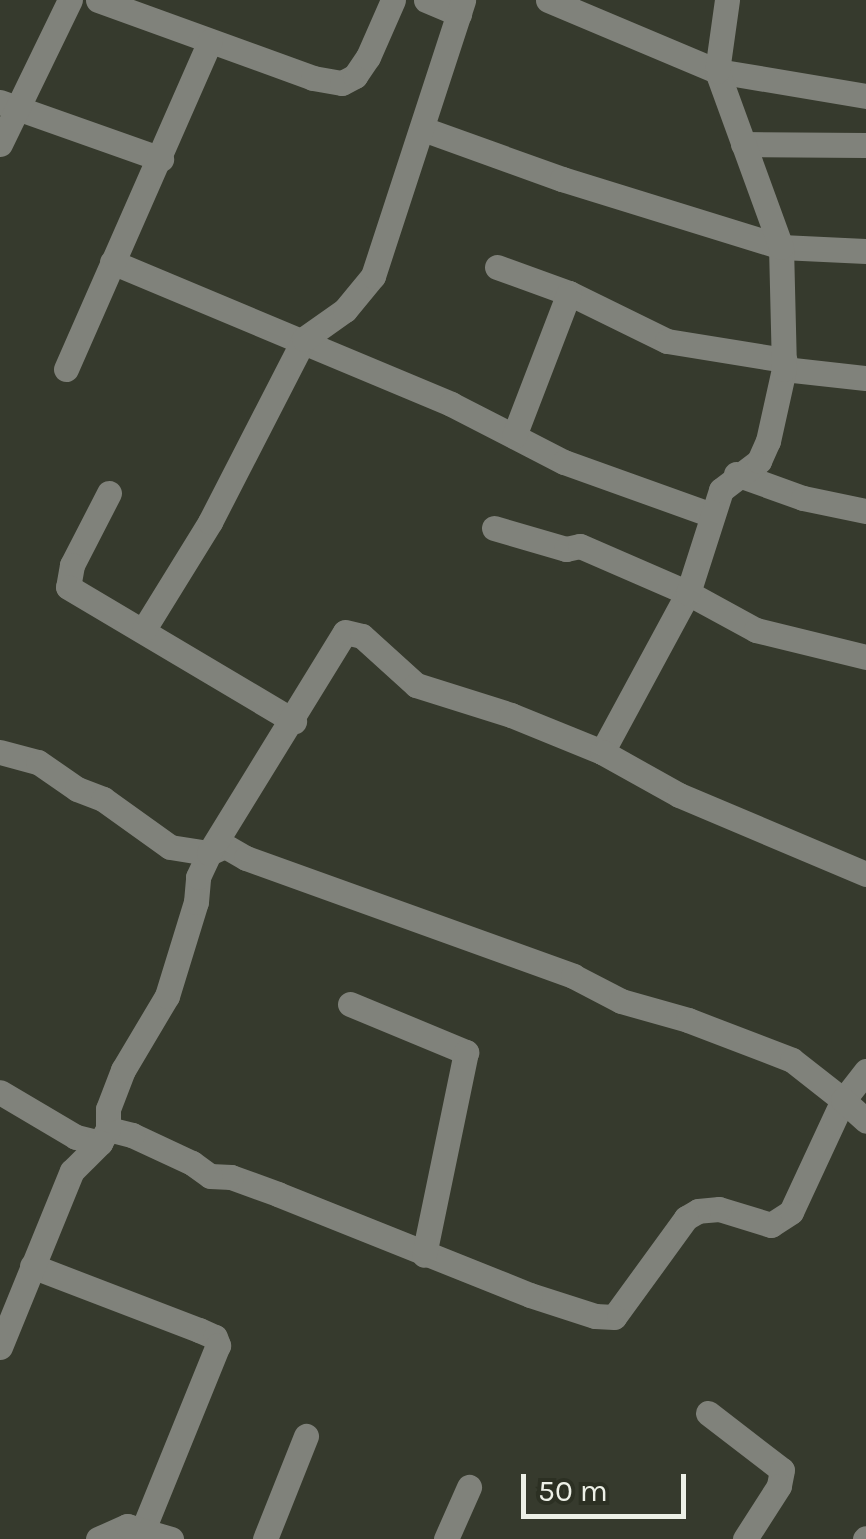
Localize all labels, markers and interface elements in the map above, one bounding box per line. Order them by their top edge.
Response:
scale bar [526,1454,691,1516]
text: 50 m [538,1473,608,1509]

